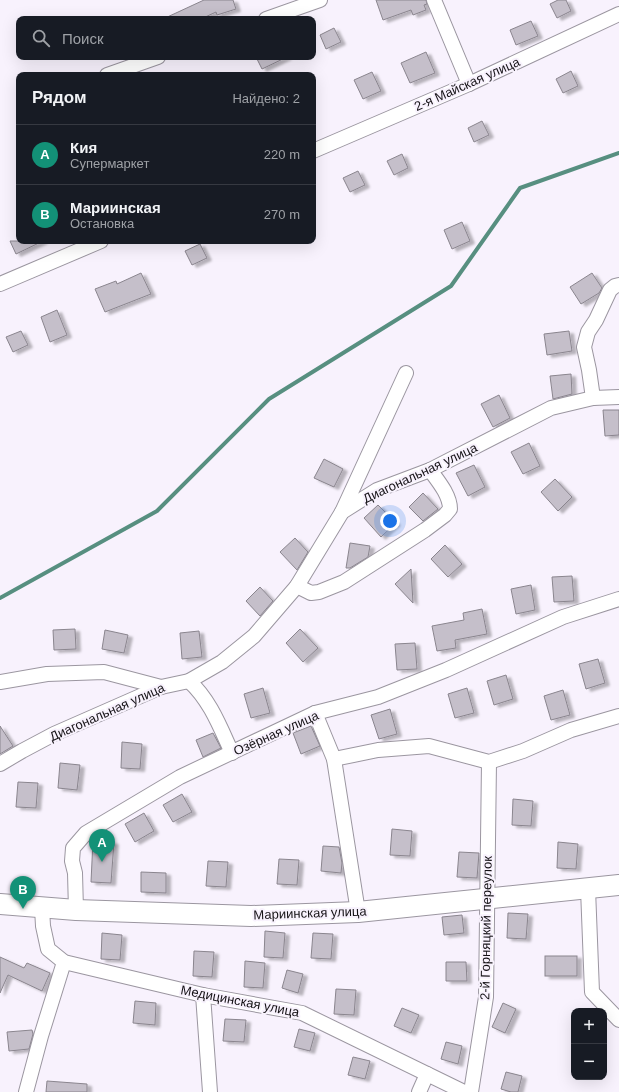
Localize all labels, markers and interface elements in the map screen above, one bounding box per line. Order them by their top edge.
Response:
search box [16,16,316,60]
icon: search [30,27,52,49]
text: Поиск [62,30,104,47]
street label: 2-я Майская улица [412,54,523,114]
text: Рядом [32,88,87,107]
text: Найдено: 2 [232,91,300,106]
text: Кия [70,139,97,156]
text: A [40,147,50,162]
text: 220 m [264,147,300,162]
text: Супермаркет [70,156,149,171]
text: Мариинская [70,199,161,216]
text: B [40,207,50,222]
text: 270 m [264,207,300,222]
text: Остановка [70,216,134,231]
street label: Диагональная улица [360,440,480,506]
your location [380,511,400,531]
street label: Диагональная улица [47,680,168,744]
street label: Озёрная улица [231,707,321,758]
pin: A [89,829,115,862]
street label: 2-й Горняцкий переулок [477,856,495,1000]
pin: B [10,876,36,909]
street label: Мариинская улица [253,904,368,922]
street label: Медицинская улица [179,982,301,1020]
map controls [571,1008,607,1080]
button: + [571,1008,607,1044]
button: − [571,1044,607,1080]

